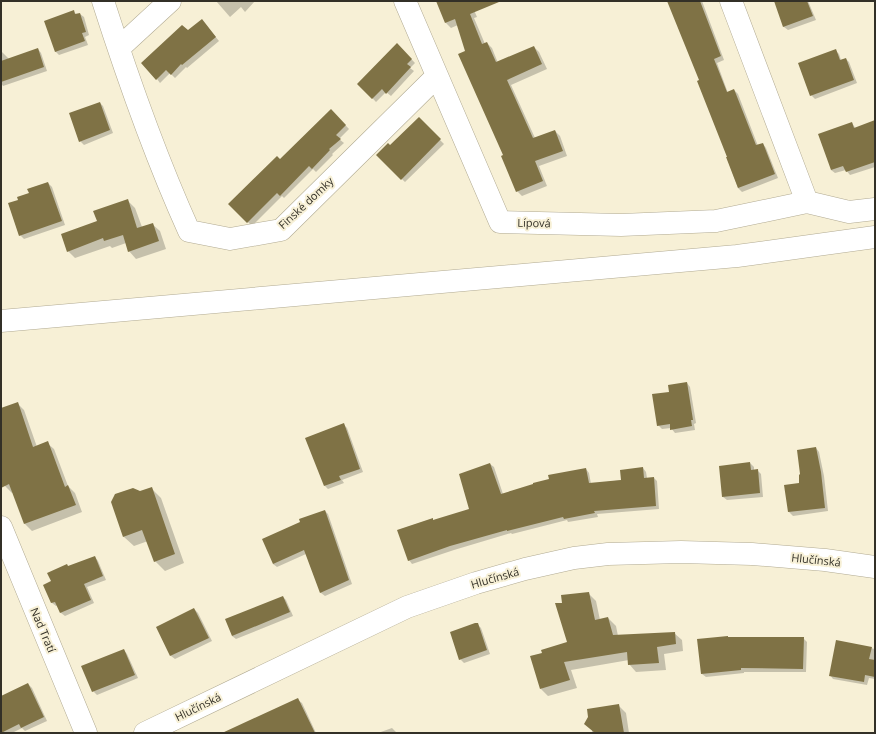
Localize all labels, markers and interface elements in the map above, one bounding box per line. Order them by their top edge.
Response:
street label: Finské domky [275,173,337,232]
street label: Lípová [517,215,551,230]
street label: Hlučínská [791,549,841,570]
street label: Hlučínská [469,563,521,592]
street label: Nad Tratí [27,605,60,655]
street label: Hlučínská [172,689,223,724]

